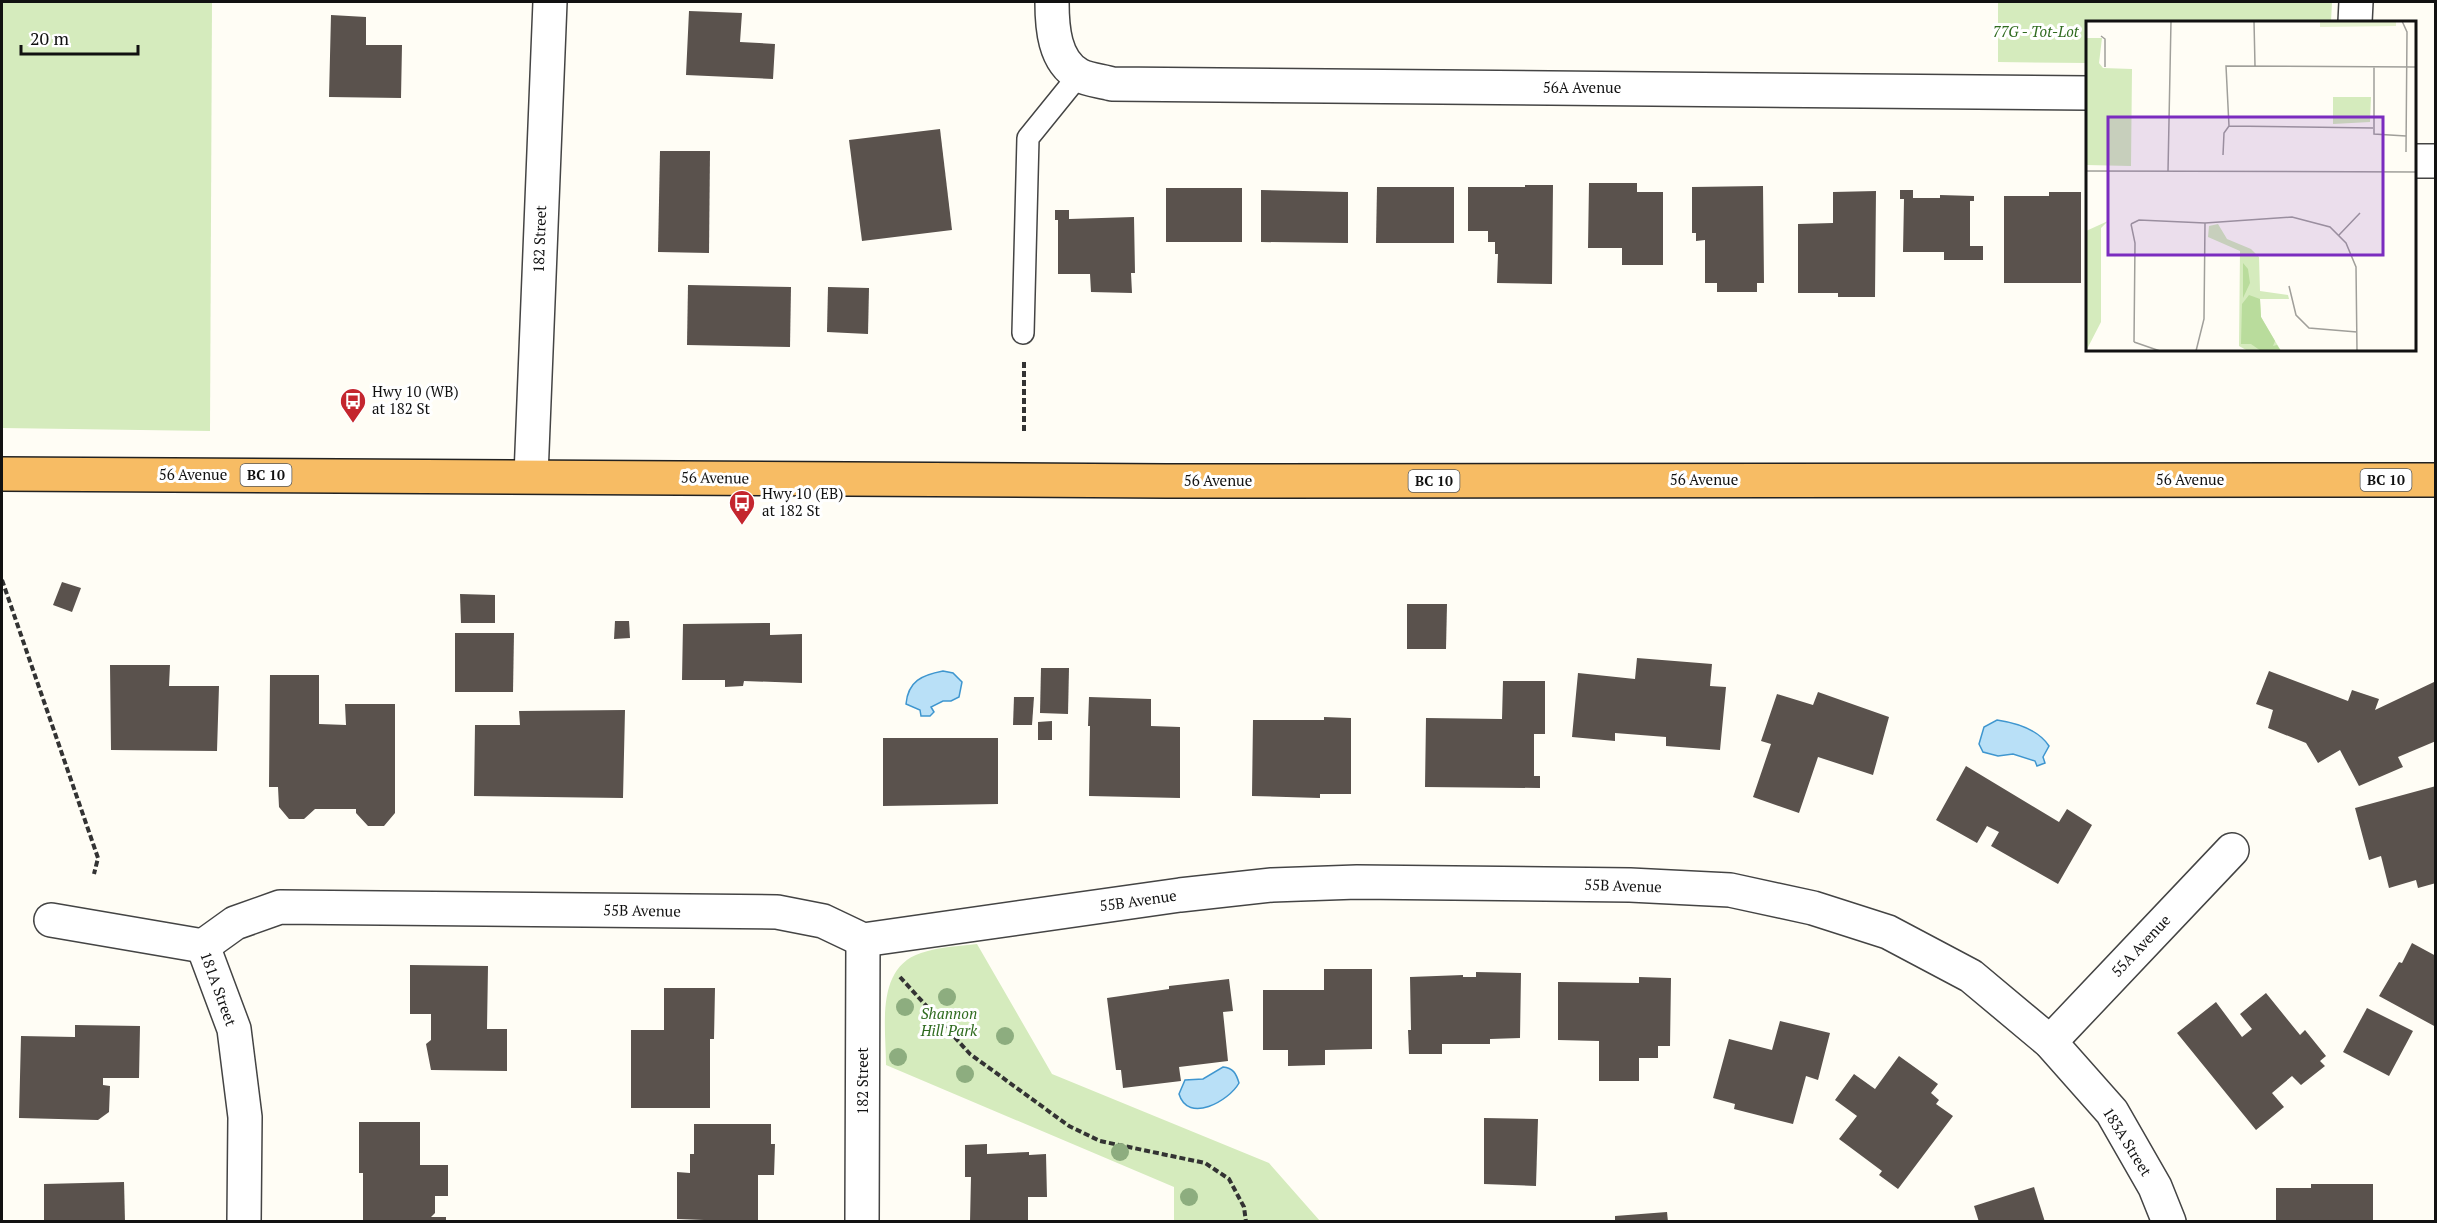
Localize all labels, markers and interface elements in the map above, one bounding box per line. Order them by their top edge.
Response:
scale bar [21,18,138,56]
park label: 77G - Tot-Lot [1993,21,2080,41]
inset map [2086,21,2416,351]
text: 20 m [30,26,70,50]
street label: 56A Avenue [1543,77,1621,97]
street label: 182 Street [528,204,550,273]
place label: Hwy 10 (WB) at 182 St [372,381,459,418]
bus stop icon: Hwy 10 (WB) at 182 St [338,386,368,424]
street label: 56 Avenue [159,464,227,484]
road number: BC 10 [240,464,292,486]
street label: 56 Avenue [681,466,749,488]
street label: 56 Avenue [1670,469,1738,489]
street label: 56 Avenue [2156,469,2224,489]
road number: BC 10 [2360,469,2412,491]
street label: 56 Avenue [1184,470,1252,490]
road number: BC 10 [1408,470,1460,492]
place label: Hwy 10 (EB) at 182 St [762,483,843,520]
bus stop icon: Hwy 10 (EB) at 182 St [727,488,757,526]
street label: 55B Avenue [1584,874,1662,896]
street label: 55B Avenue [1098,885,1178,915]
street label: 55B Avenue [603,899,681,921]
street label: 55A Avenue [2106,910,2174,981]
street label: 181A Street [196,949,242,1029]
park label: Shannon Hill Park [920,1003,978,1040]
street label: 182 Street [852,1047,872,1115]
street label: 183A Street [2099,1103,2157,1180]

